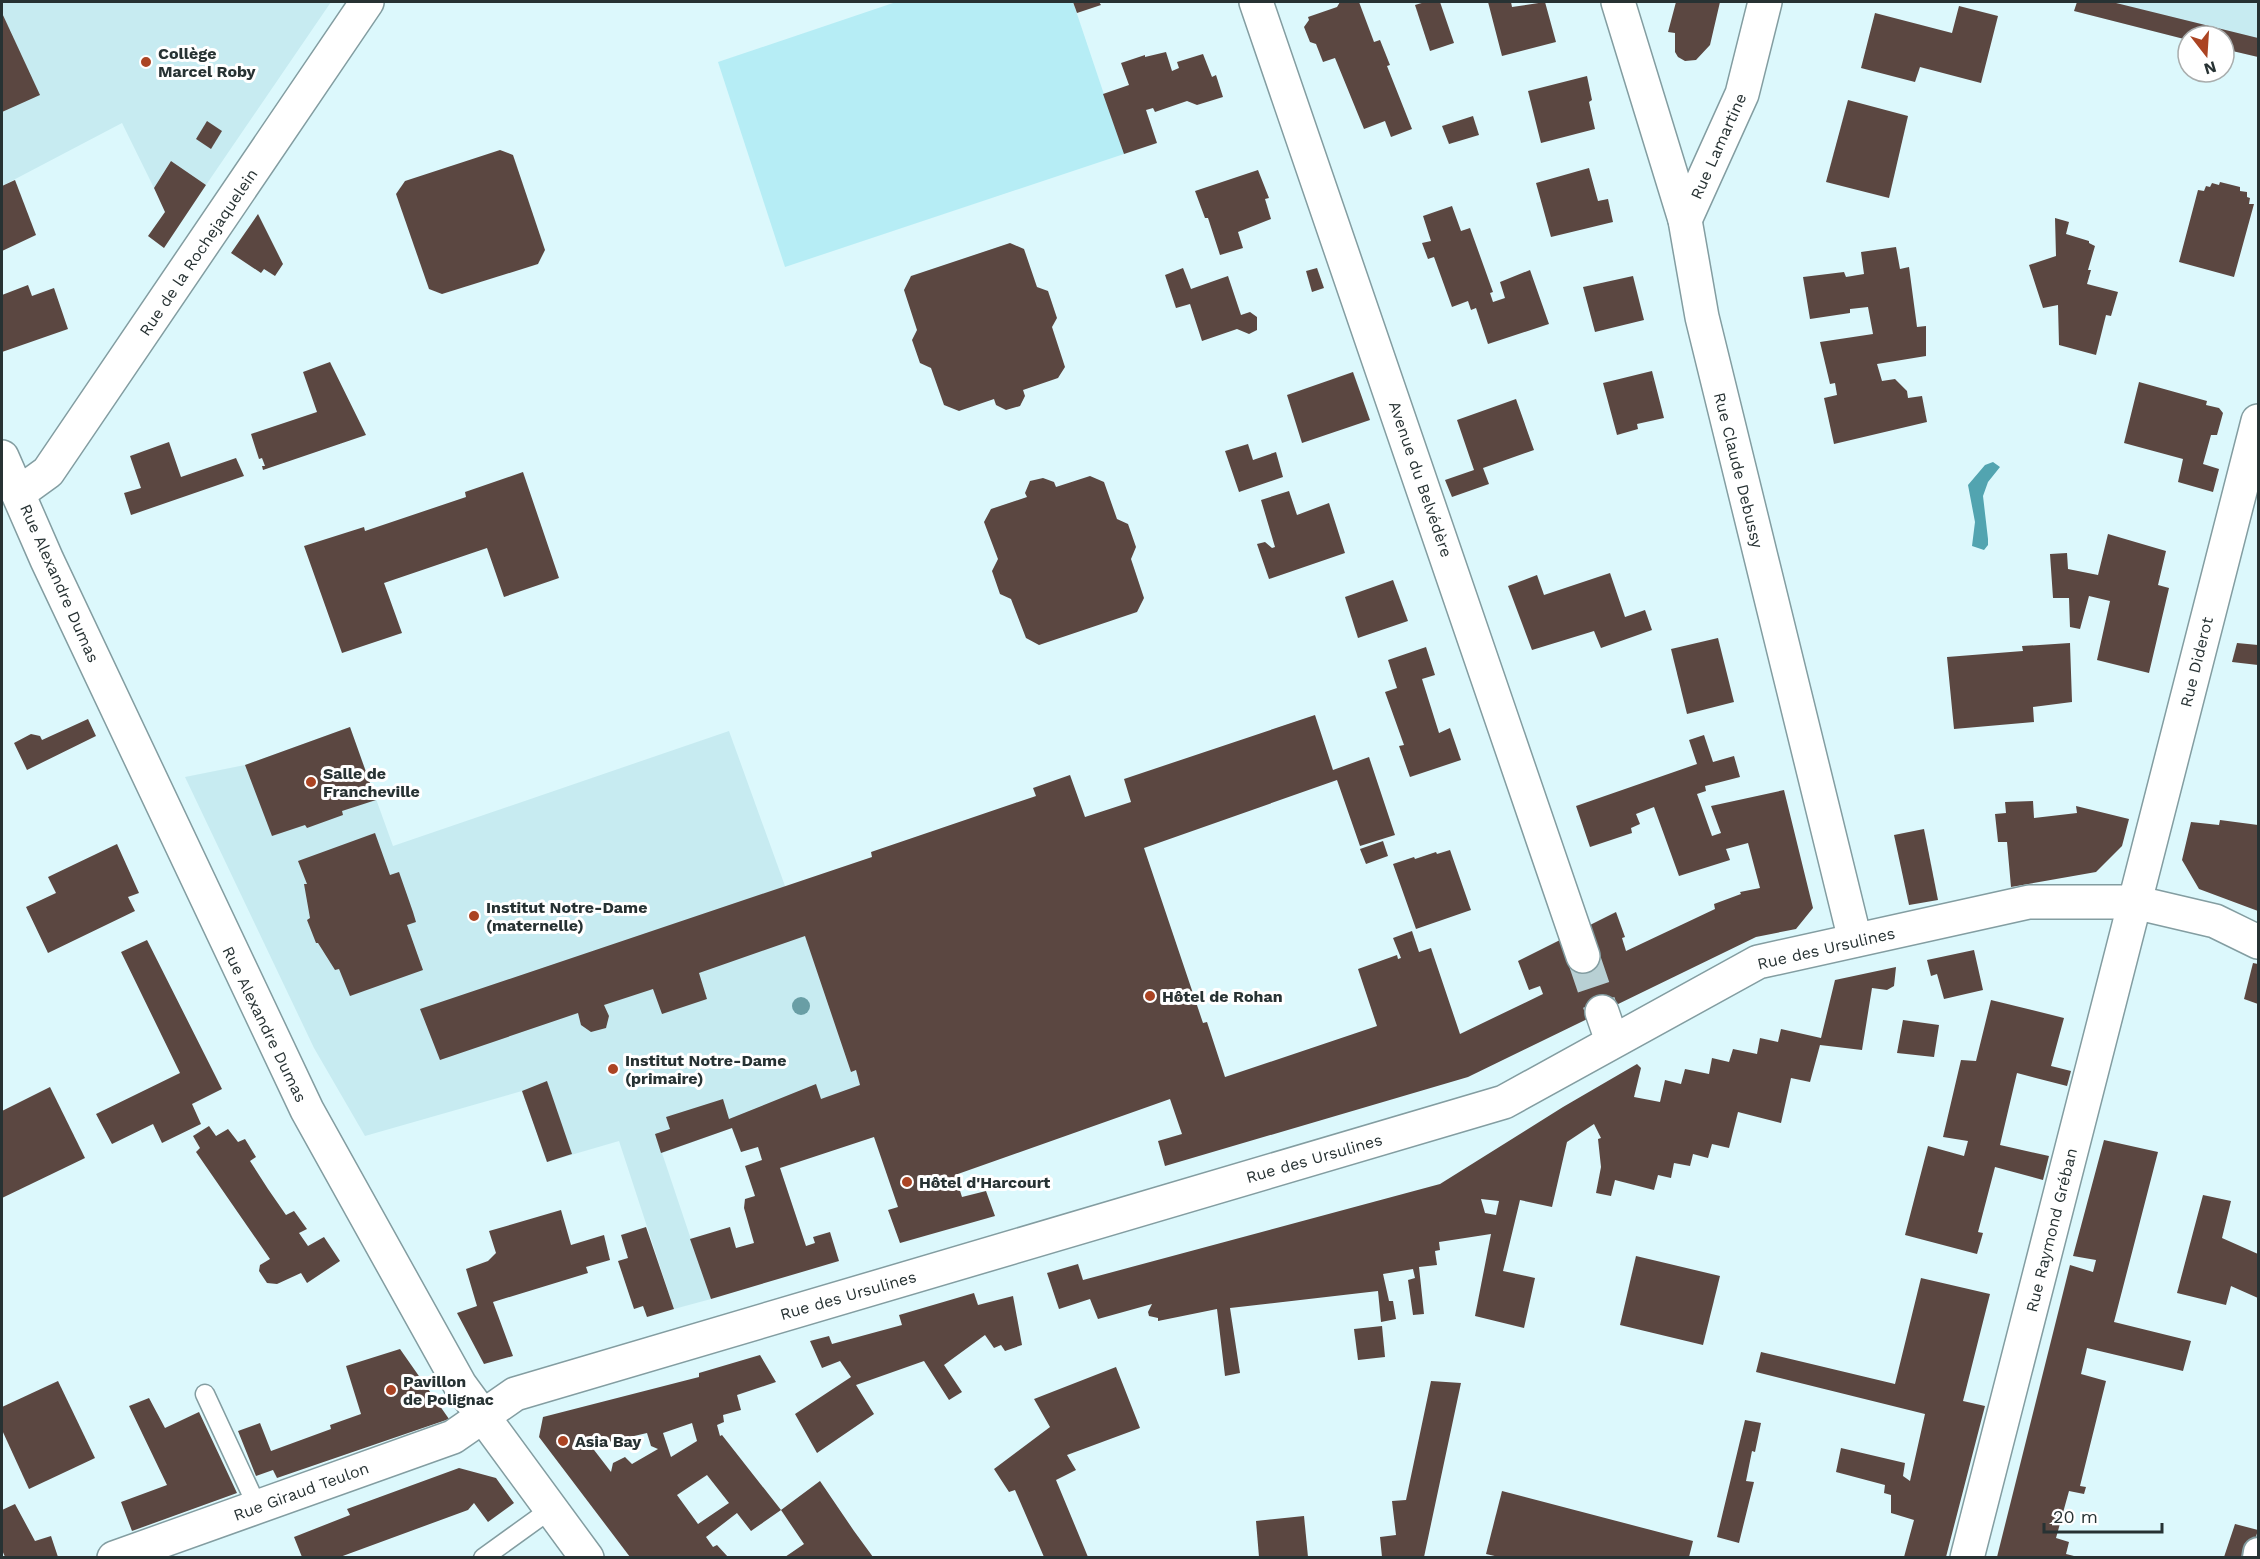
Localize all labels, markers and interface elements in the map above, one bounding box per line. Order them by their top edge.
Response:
north arrow [2176,24,2236,84]
place label: Collège Marcel Roby [158,44,257,81]
marker: Collège Marcel Roby [139,55,153,69]
text: N [2202,57,2219,79]
street label: Rue Lamartine [1687,90,1750,202]
street label: Rue de la Rochejaquelein [135,165,262,339]
street label: Rue Claude Debussy [1710,390,1767,551]
street label: Avenue du Belvédère [1385,399,1456,560]
street label: Rue Alexandre Dumas [16,501,103,665]
street label: Rue Diderot [2176,615,2217,709]
place label: Salle de Francheville [323,764,420,801]
marker: Salle de Francheville [304,775,318,789]
place label: Institut Notre-Dame (maternelle) [486,898,647,935]
marker: Institut Notre-Dame (maternelle) [467,909,481,923]
street label: Rue des Ursulines [1755,923,1897,974]
street label: Rue Alexandre Dumas [218,943,311,1105]
place label: Hôtel de Rohan [1162,987,1283,1006]
marker: Hôtel de Rohan [1143,989,1157,1003]
place label: Institut Notre-Dame (primaire) [625,1051,786,1088]
marker: Institut Notre-Dame (primaire) [606,1062,620,1076]
street label: Rue des Ursulines [1244,1130,1384,1187]
street label: Rue Raymond Gréban [2022,1146,2081,1314]
place label: Hôtel d'Harcourt [919,1173,1050,1192]
marker: Hôtel d'Harcourt [900,1175,914,1189]
street label: Rue des Ursulines [778,1267,918,1324]
place label: Pavillon de Polignac [403,1372,494,1409]
marker: Pavillon de Polignac [384,1383,398,1397]
place label: Asia Bay [575,1432,642,1451]
marker: Asia Bay [556,1434,570,1448]
street label: Rue Giraud Teulon [231,1458,371,1525]
scale bar [2044,1496,2162,1534]
text: 20 m [2053,1506,2098,1527]

